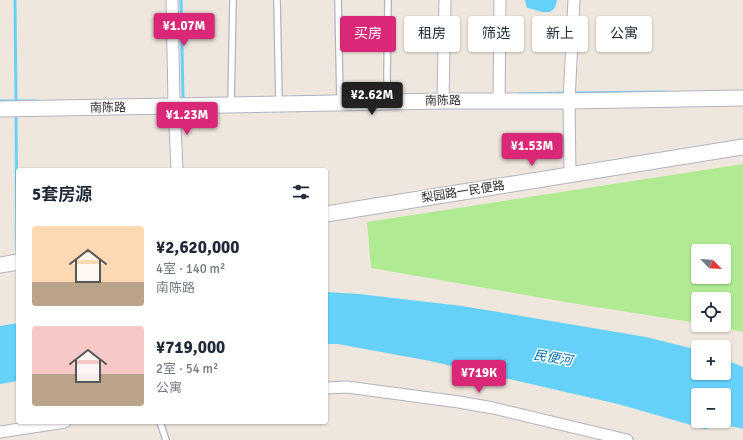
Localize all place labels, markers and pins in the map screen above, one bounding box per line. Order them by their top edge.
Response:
pin: ¥1.07M [151,13,217,47]
pin: ¥2.62M [339,82,405,116]
pin: ¥1.23M [154,102,220,136]
pin: ¥1.53M [499,133,565,167]
pin: ¥719K [451,360,507,394]

